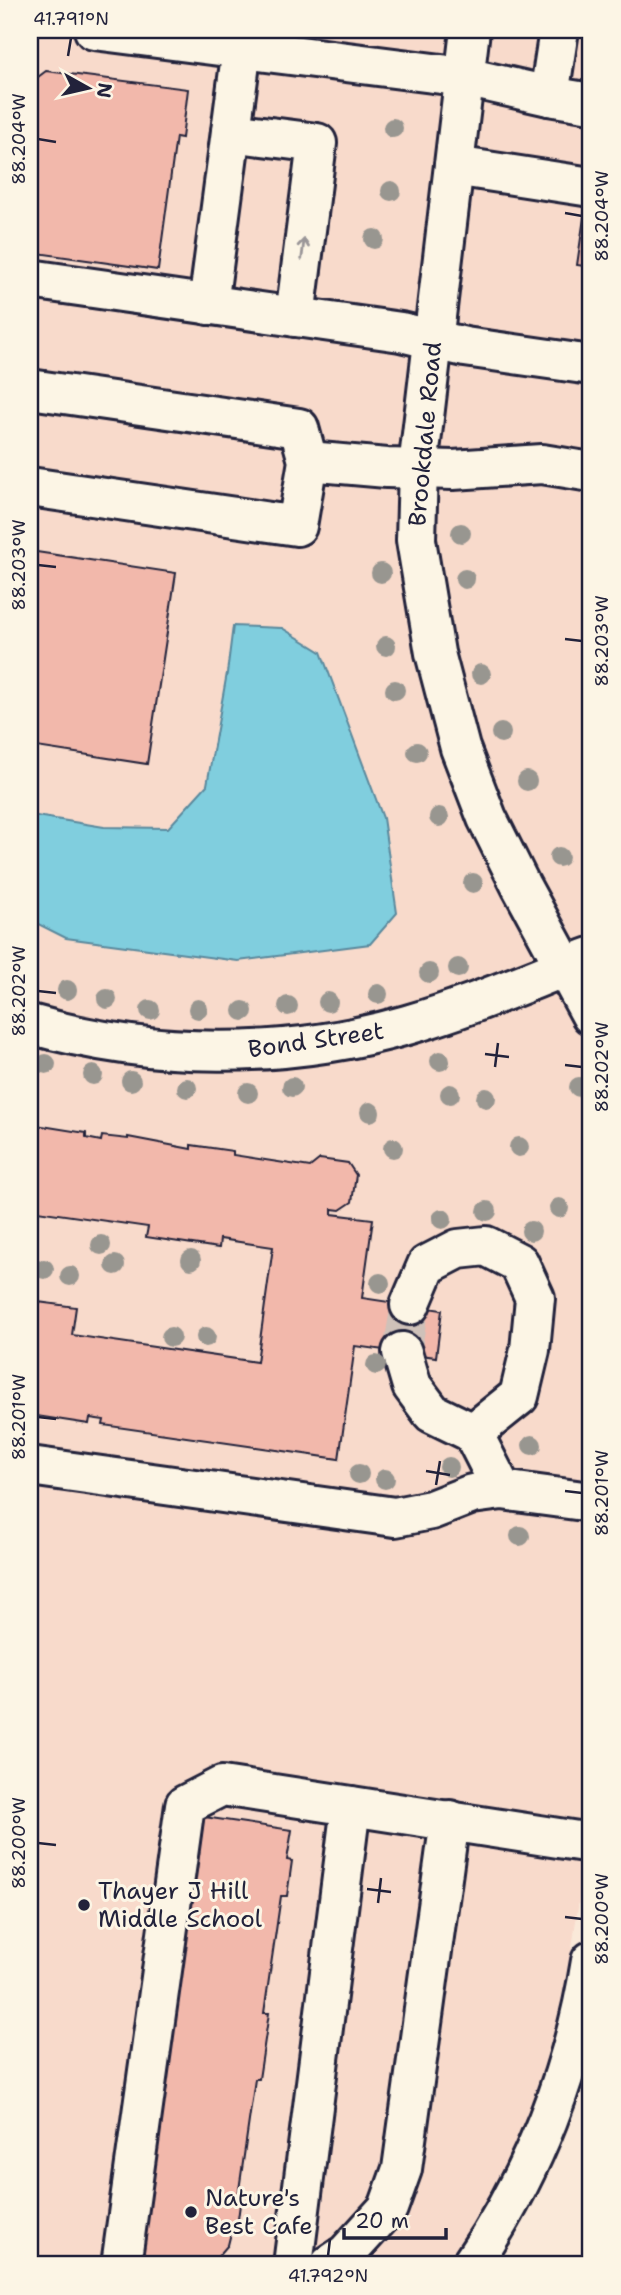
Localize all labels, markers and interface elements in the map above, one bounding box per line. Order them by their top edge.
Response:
text: 41.791°N [33,7,109,31]
north arrow [52,52,122,122]
text: N [91,81,118,99]
text: 88.204°W [7,93,31,185]
text: 88.204°W [590,170,614,262]
one-way arrow [297,238,310,261]
street label: Brookdale Road [401,340,449,528]
text: 88.203°W [7,519,31,611]
text: 88.203°W [590,595,614,687]
text: 88.202°W [7,945,31,1037]
street label: Bond Street [246,1015,386,1065]
text: 88.202°W [590,1021,614,1113]
text: 88.201°W [7,1374,31,1460]
text: 88.201°W [590,1450,614,1536]
text: 88.200°W [7,1797,31,1889]
text: 88.200°W [590,1873,614,1965]
place label: Thayer J Hill Middle School [98,1875,263,1935]
marker: Thayer J Hill Middle School [76,1897,92,1913]
place label: Nature's Best Cafe [205,2182,313,2242]
scale bar [344,2197,446,2241]
marker: Nature's Best Cafe [183,2204,199,2220]
text: 20 m [355,2207,409,2235]
text: 41.792°N [288,2264,368,2288]

